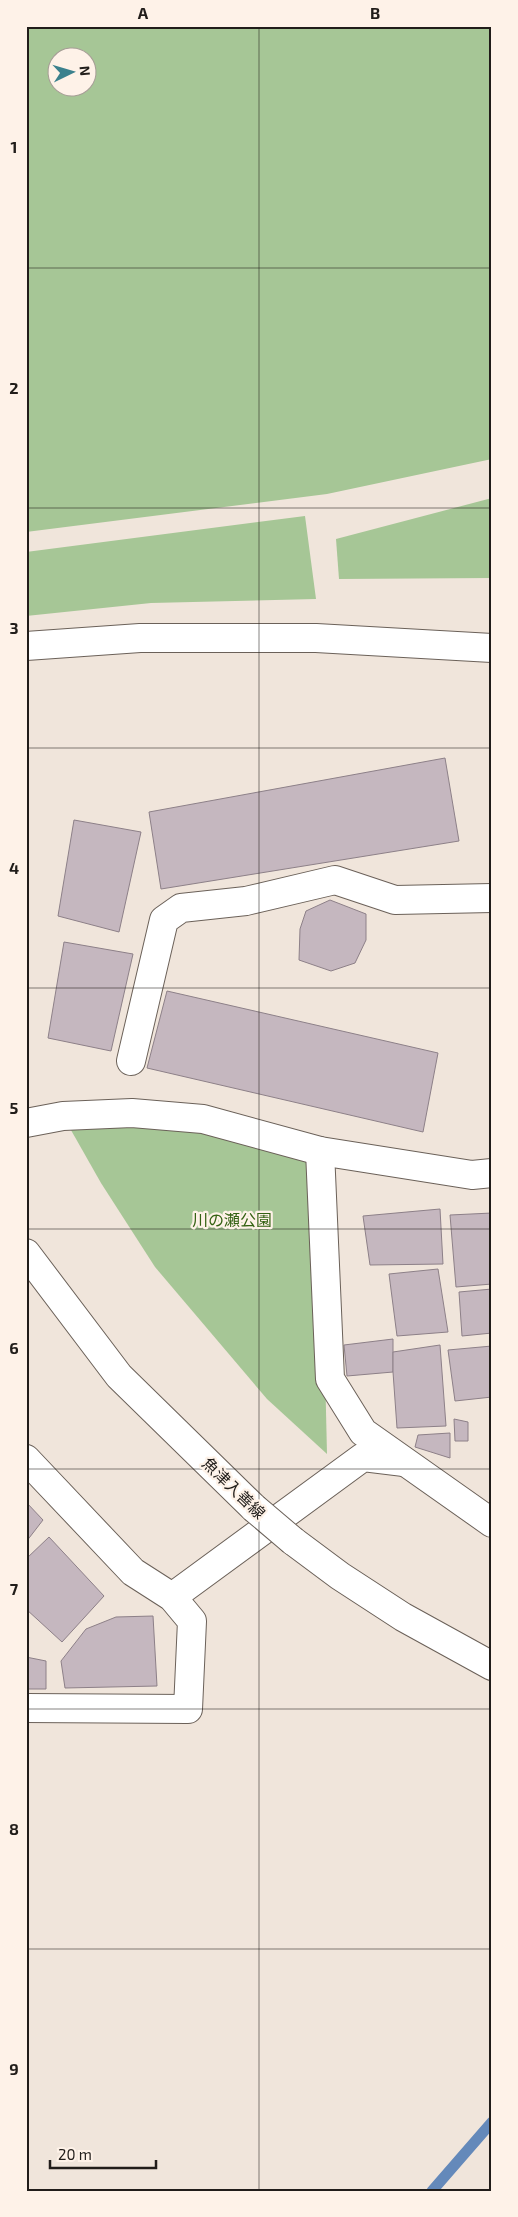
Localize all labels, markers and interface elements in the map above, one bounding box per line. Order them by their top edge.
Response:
text: A [138,3,149,22]
text: B [370,3,380,22]
north arrow [48,48,98,98]
text: N [77,65,94,77]
text: 1 [11,137,17,156]
text: 2 [9,378,19,397]
text: 3 [9,618,19,637]
text: 4 [9,858,19,877]
text: 5 [10,1098,19,1117]
park label: 川の瀬公園 [192,1210,272,1229]
text: 6 [9,1338,19,1357]
street label: 魚津入善線 [199,1453,270,1522]
text: 7 [10,1579,19,1598]
text: 8 [9,1819,19,1838]
text: 9 [9,2059,19,2078]
scale bar [50,2137,156,2169]
text: 20 m [58,2145,92,2163]

